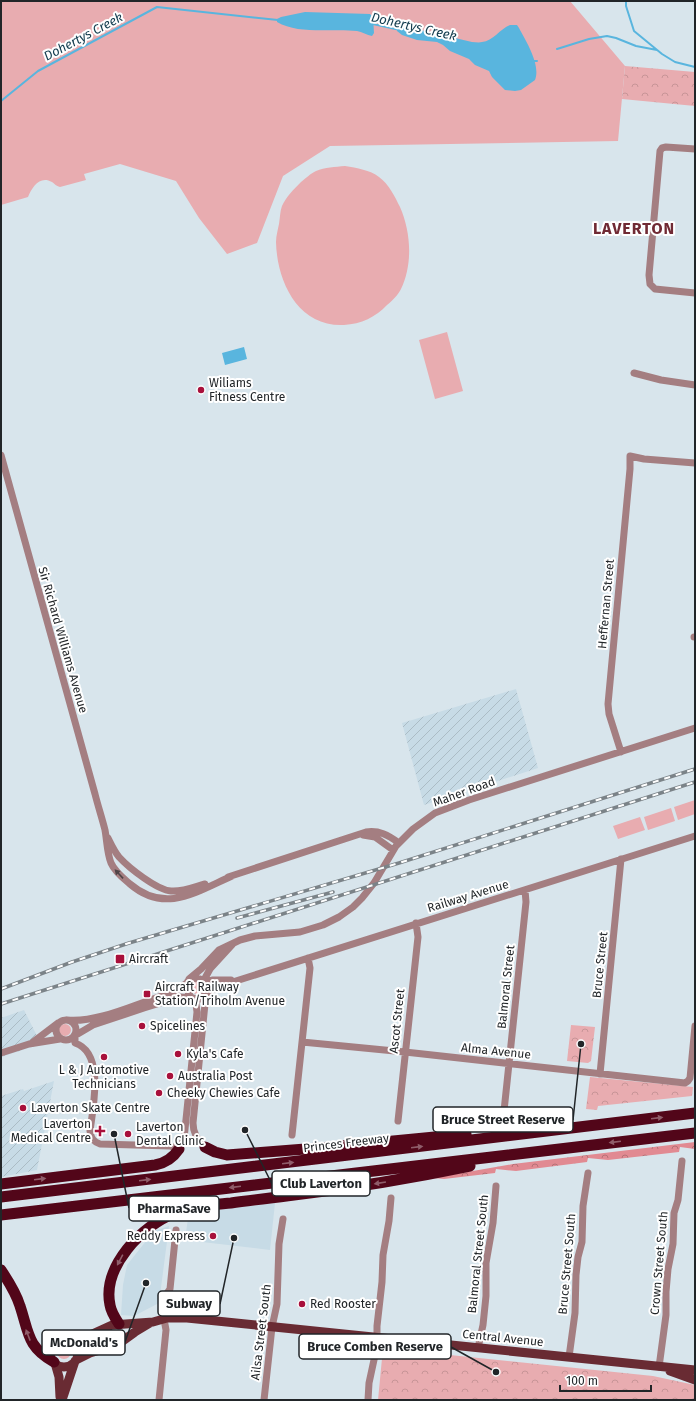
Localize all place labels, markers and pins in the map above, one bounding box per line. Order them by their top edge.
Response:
place label: Wiliams Fitness Centre [209,376,285,404]
marker: Wiliams Fitness Centre [196,385,206,395]
place label: Aircraft [129,952,169,966]
marker: Aircraft [114,953,126,965]
place label: Aircraft Railway Station/Triholm Avenue [155,980,285,1008]
marker: Aircraft Railway Station/Triholm Avenue [142,989,152,999]
place label: Spicelines [150,1019,206,1033]
marker: Spicelines [137,1021,147,1031]
place label: Kyla's Cafe [186,1047,244,1061]
marker: Kyla's Cafe [173,1049,183,1059]
marker: L & J Automotive Technicians [99,1052,109,1062]
place label: L & J Automotive Technicians [59,1063,149,1091]
place label: Australia Post [178,1069,253,1083]
marker: Australia Post [165,1071,175,1081]
place label: Cheeky Chewies Cafe [167,1086,280,1100]
marker: Cheeky Chewies Cafe [154,1088,164,1098]
place label: Laverton Skate Centre [31,1101,150,1115]
marker: Laverton Skate Centre [18,1103,28,1113]
callout: Bruce Street Reserve [433,1107,573,1132]
place label: Laverton Medical Centre [11,1117,91,1145]
place label: Laverton Dental Clinic [136,1120,205,1148]
marker: Laverton Medical Centre [94,1125,106,1137]
marker: Laverton Dental Clinic [123,1129,133,1139]
callout: Club Laverton [272,1171,370,1196]
callout: PharmaSave [129,1196,219,1221]
place label: Reddy Express [127,1229,205,1243]
marker: Reddy Express [208,1231,218,1241]
callout: Subway [158,1291,220,1316]
place label: Red Rooster [310,1297,376,1311]
marker: Red Rooster [297,1299,307,1309]
callout: McDonald's [42,1330,125,1355]
callout: Bruce Comben Reserve [299,1334,451,1359]

